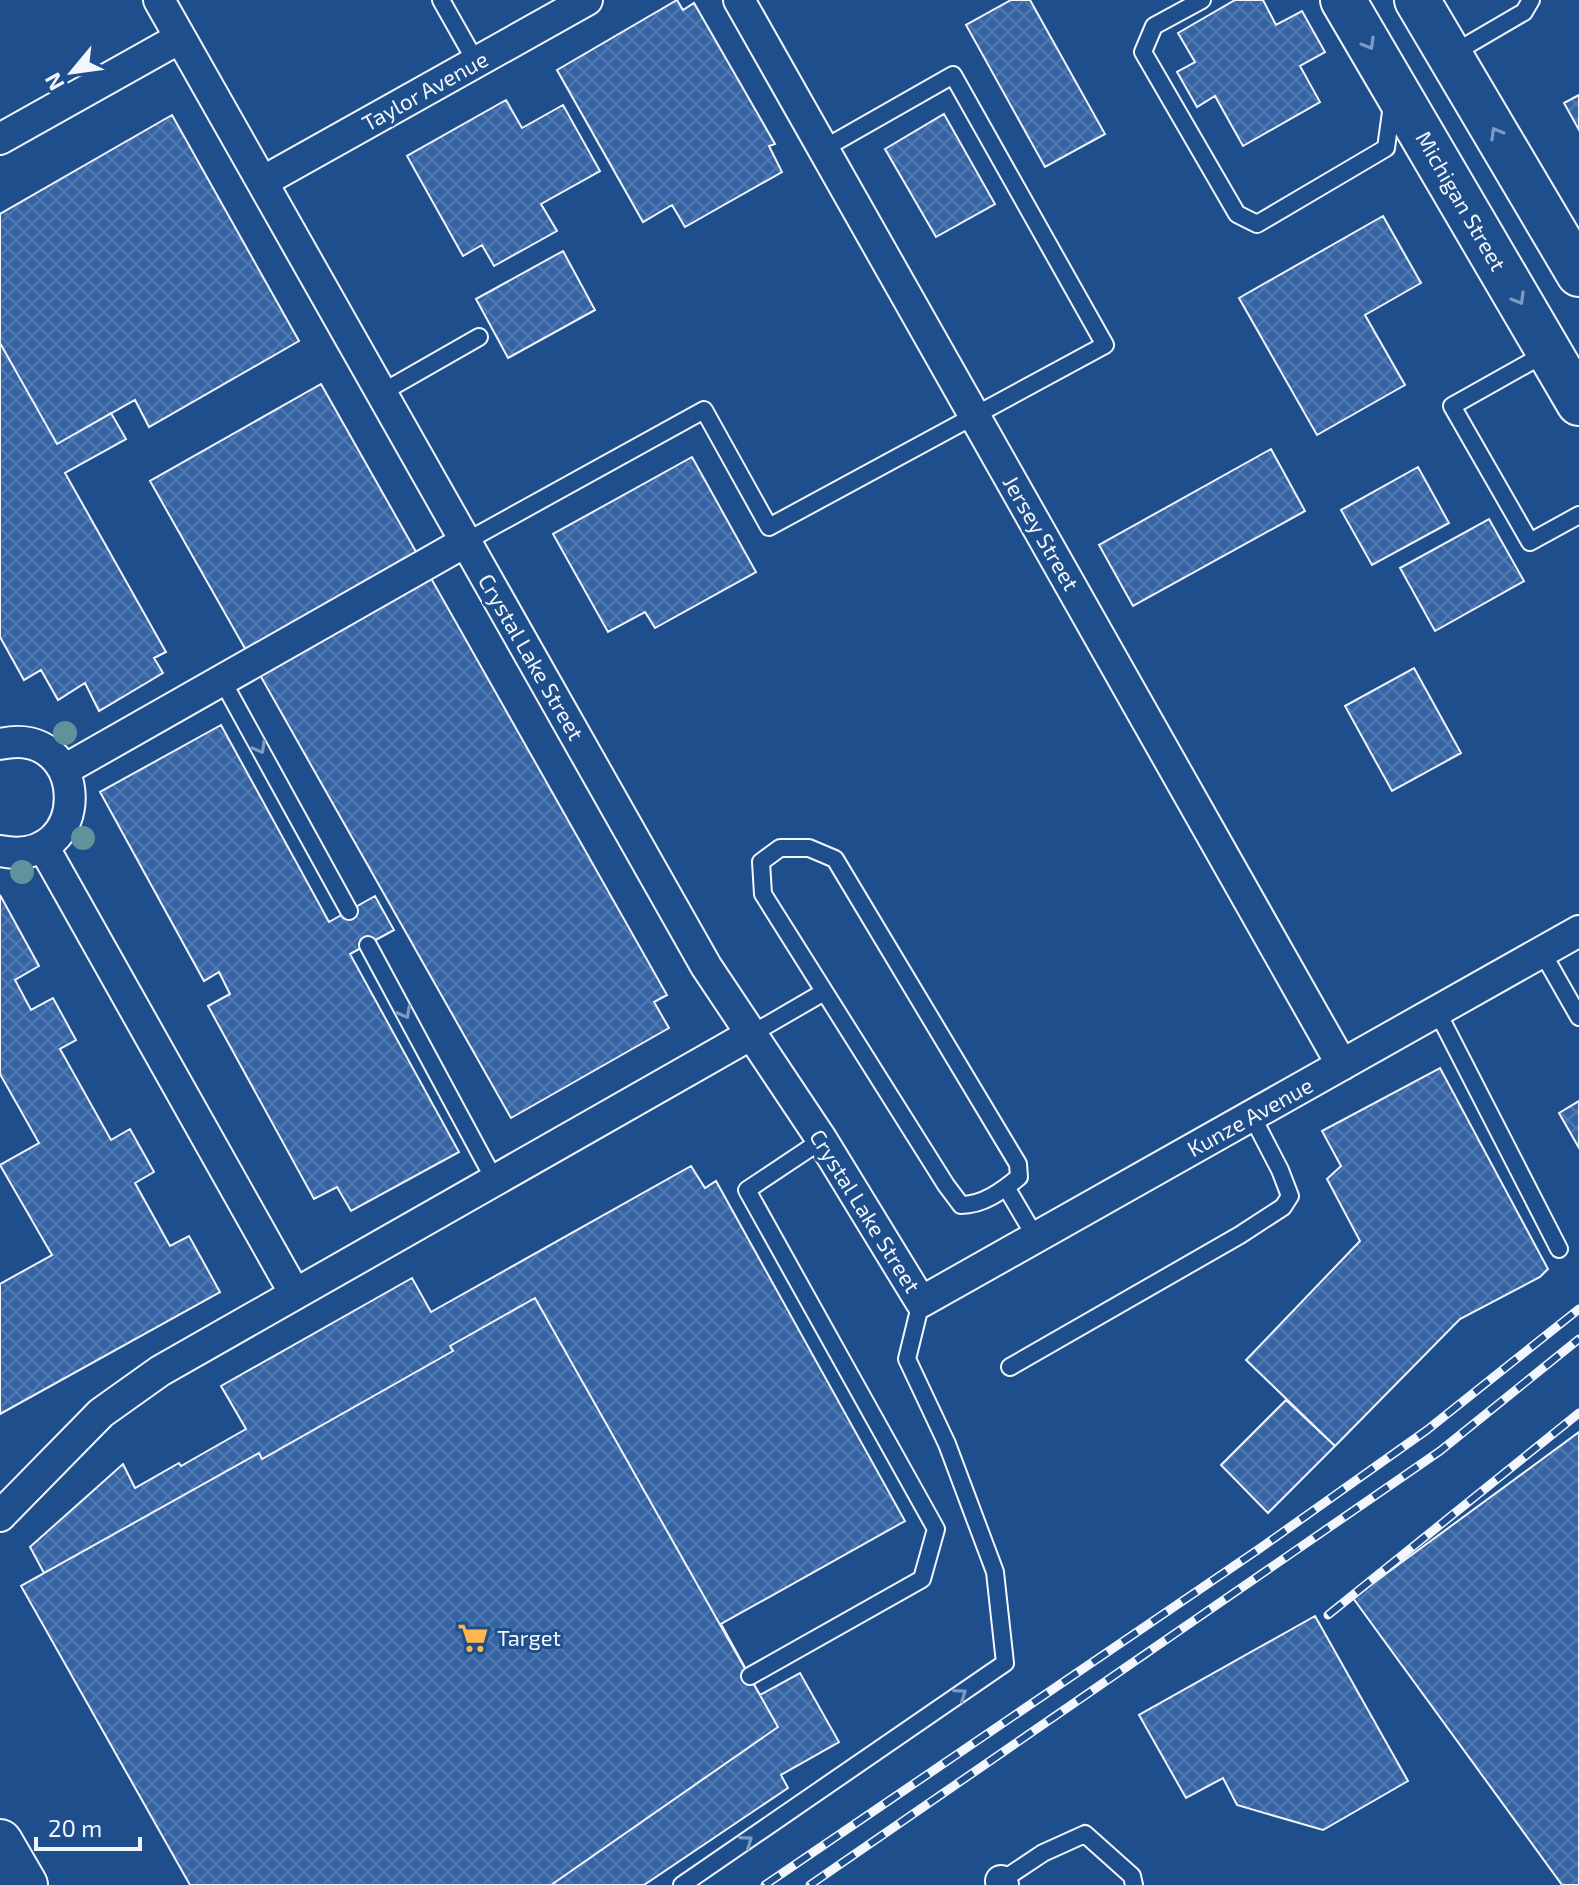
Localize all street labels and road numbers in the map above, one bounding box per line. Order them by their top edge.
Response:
street label: Taylor Avenue [357,45,492,135]
street label: Michigan Street [1411,126,1512,275]
street label: Jersey Street [999,470,1085,595]
street label: Crystal Lake Street [474,569,590,744]
street label: Kunze Avenue [1182,1071,1317,1161]
street label: Crystal Lake Street [805,1124,927,1297]

